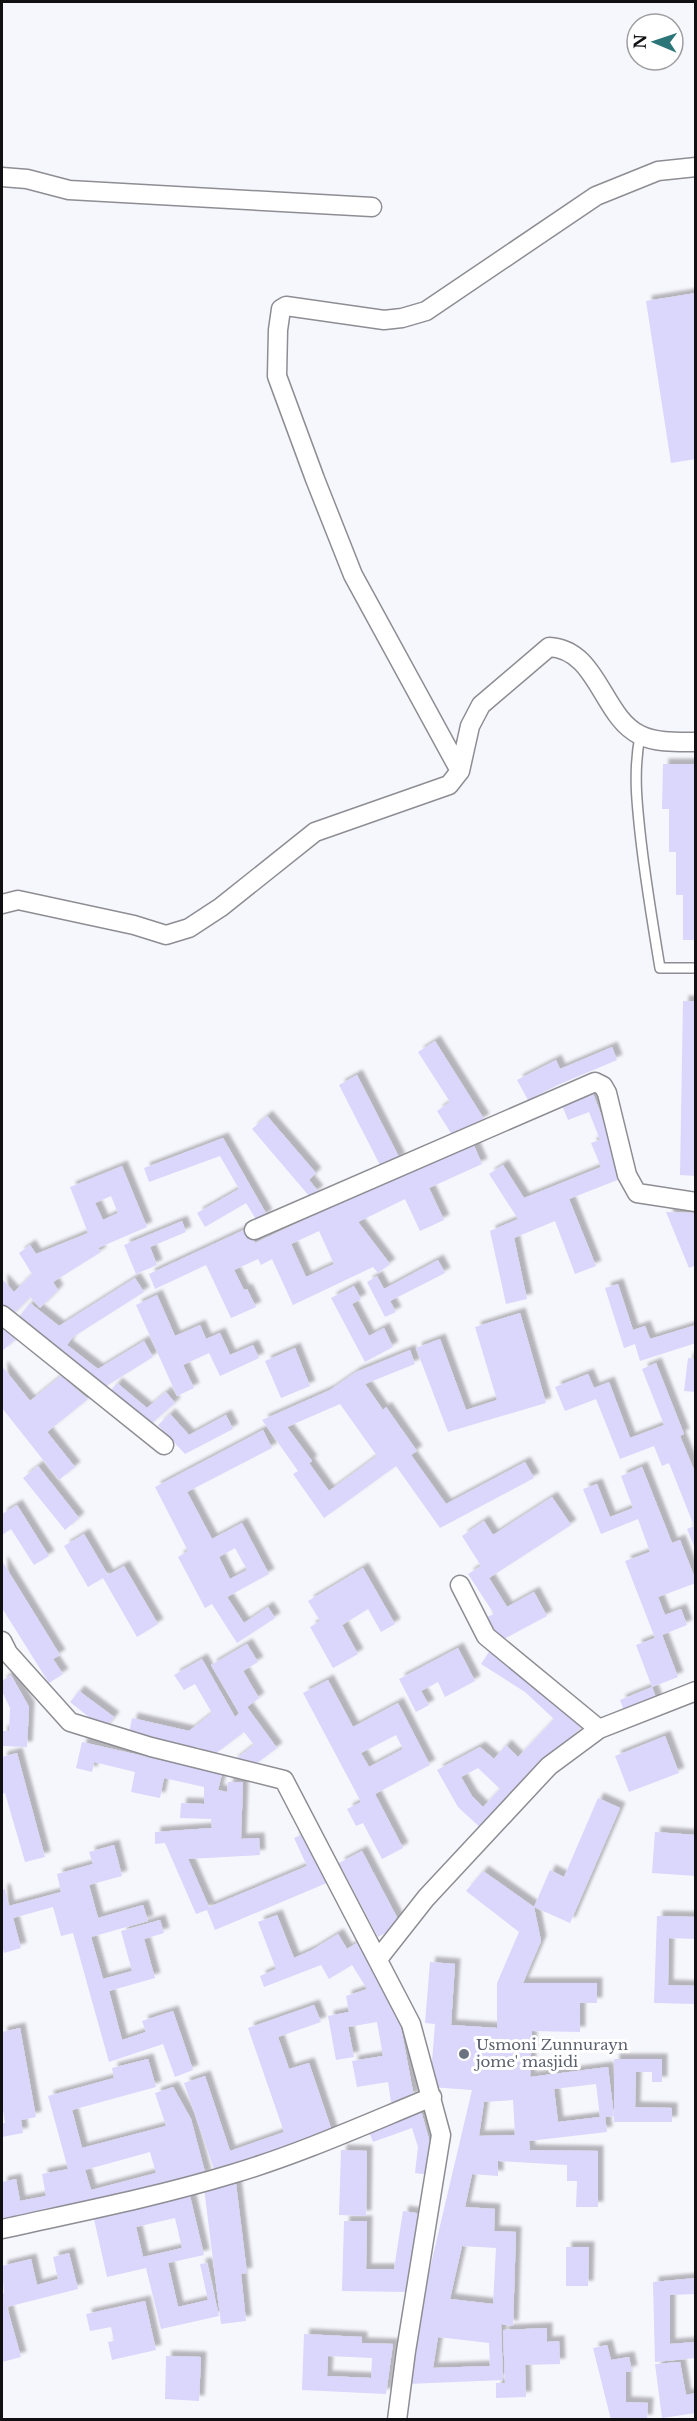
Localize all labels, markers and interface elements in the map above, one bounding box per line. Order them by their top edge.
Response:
north arrow [625,12,685,72]
text: N [630,34,650,49]
place label: Usmoni Zunnurayn jome' masjidi [473,2035,628,2071]
marker: Usmoni Zunnurayn jome' masjidi [457,2047,471,2061]

